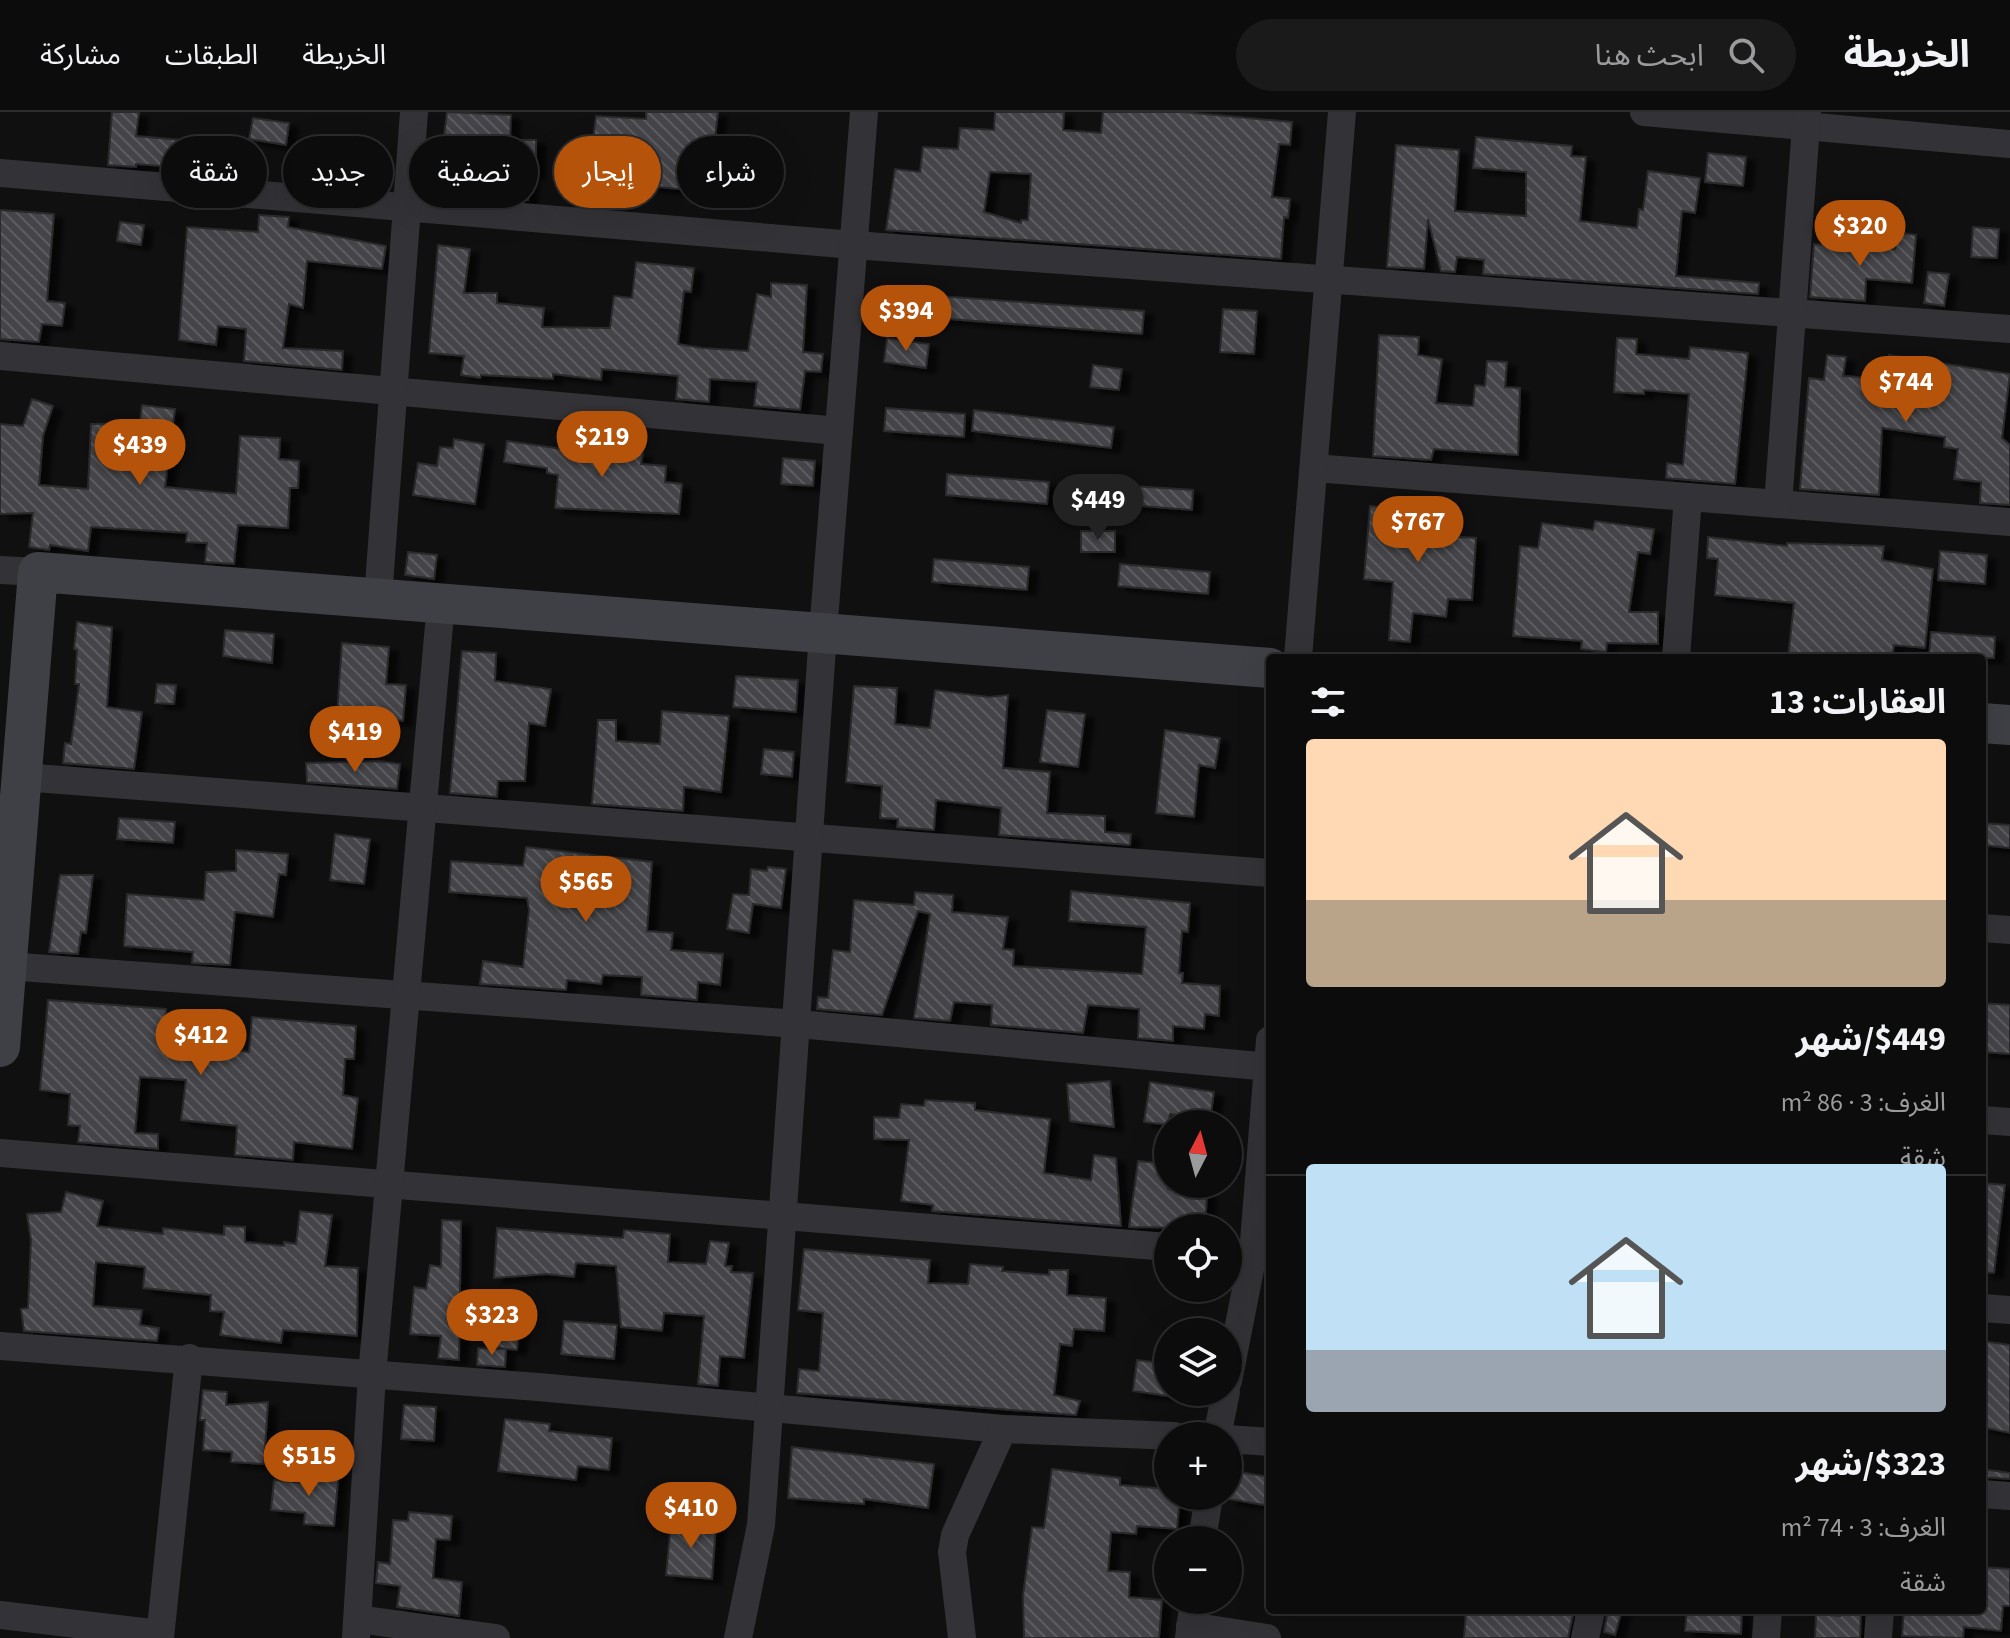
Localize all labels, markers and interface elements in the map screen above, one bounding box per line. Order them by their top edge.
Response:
search box [1236,19,1796,91]
text: الخريطة [1844,28,1970,82]
icon: search [1724,33,1768,77]
text: ابحث هنا [1594,34,1704,77]
text: مشاركة [40,35,121,75]
text: الطبقات [165,35,258,75]
text: الخريطة [302,35,386,75]
chip: شقة [161,136,267,208]
chip: جديد [283,136,393,208]
chip: تصفية [409,136,538,208]
chip: إيجار [554,136,661,208]
chip: شراء [677,136,784,208]
pin: $320 [1813,200,1907,268]
text: $320 [1833,207,1887,244]
pin: $394 [859,285,953,353]
text: $394 [879,292,933,329]
pin: $744 [1859,356,1953,424]
text: $744 [1879,363,1933,400]
pin: $219 [555,411,649,479]
text: $219 [575,418,629,455]
pin: $439 [93,419,187,487]
text: $439 [113,426,167,463]
pin: $449 [1051,474,1145,542]
text: $449 [1071,481,1125,518]
pin: $767 [1371,496,1465,564]
text: $767 [1391,503,1445,540]
text: العقارات: 13 [1769,678,1946,727]
icon: filters [1306,680,1350,724]
pin: $419 [308,706,402,774]
text: $419 [328,713,382,750]
icon: home [1554,791,1698,935]
pin: $565 [539,856,633,924]
text: $565 [559,863,613,900]
pin: $412 [154,1009,248,1077]
text: $449/شهر [1796,1015,1946,1064]
text: $412 [174,1016,228,1053]
text: الغرف: 3 · 86 m² [1781,1084,1946,1121]
north arrow [1154,1110,1242,1198]
map controls [1154,1110,1242,1614]
text: شقة [1900,1139,1946,1176]
button: locate [1154,1214,1242,1302]
icon: home [1554,1216,1698,1360]
pin: $323 [445,1289,539,1357]
text: $323 [465,1296,519,1333]
button: layers [1154,1318,1242,1406]
button: + [1154,1422,1242,1510]
pin: $515 [262,1430,356,1498]
text: $515 [282,1437,336,1474]
text: $323/شهر [1796,1440,1946,1489]
pin: $410 [644,1482,738,1550]
text: $410 [664,1489,718,1526]
text: الغرف: 3 · 74 m² [1781,1509,1946,1546]
button: − [1154,1526,1242,1614]
text: شقة [1900,1564,1946,1601]

